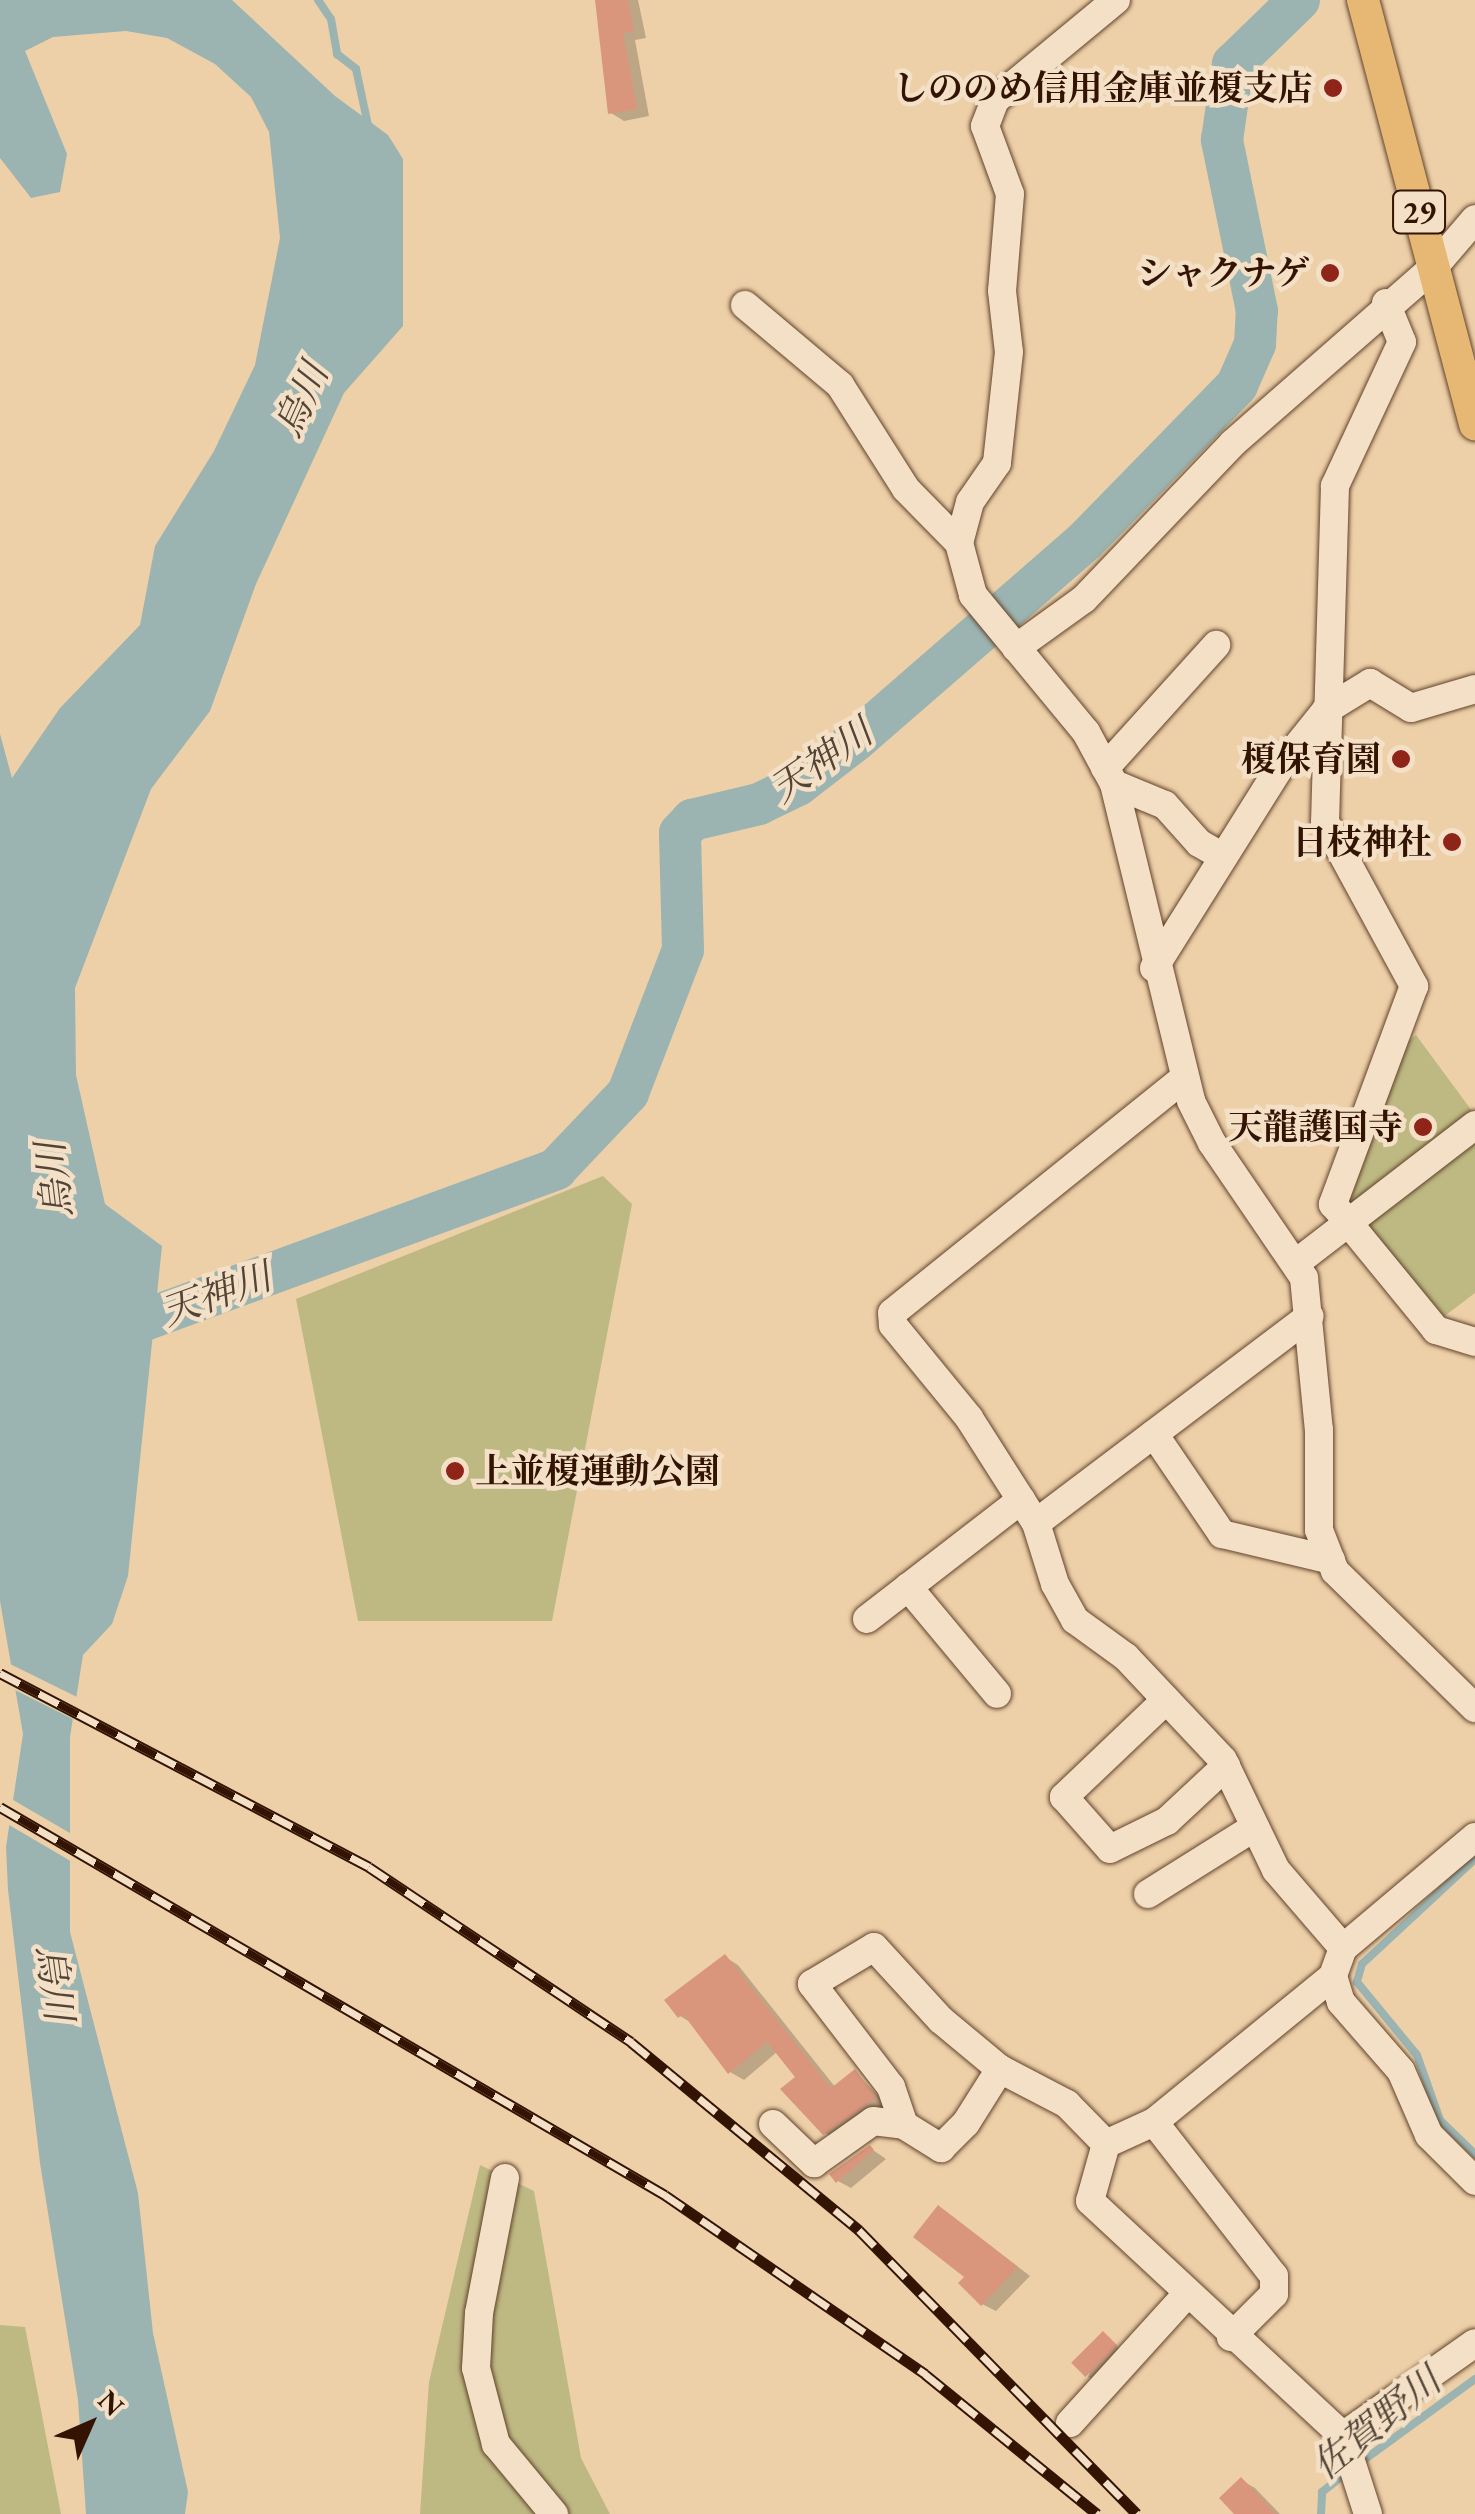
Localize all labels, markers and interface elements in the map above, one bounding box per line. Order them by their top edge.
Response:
place label: しののめ信用金庫並榎支店 [893,67,1313,109]
marker: しののめ信用金庫並榎支店 [1322,77,1344,99]
road number: 29 [1392,185,1446,239]
place label: シャクナゲ [1135,252,1310,294]
marker: シャクナゲ [1319,262,1341,284]
water label: 烏川 [265,356,337,444]
water label: 天神川 [761,709,881,811]
place label: 榎保育園 [1241,738,1381,780]
marker: 榎保育園 [1390,748,1412,770]
place label: 日枝神社 [1292,821,1432,863]
marker: 日枝神社 [1441,831,1463,853]
place label: 天龍護国寺 [1228,1106,1403,1148]
marker: 天龍護国寺 [1412,1116,1434,1138]
water label: 烏川 [27,1140,81,1220]
water label: 天神川 [155,1253,277,1335]
place label: 上並榎運動公園 [475,1450,720,1492]
marker: 上並榎運動公園 [444,1460,466,1482]
water label: 烏川 [27,1942,83,2024]
water label: 佐賀野川 [1303,2357,1449,2489]
north arrow [40,2374,140,2474]
text: N [90,2382,132,2424]

